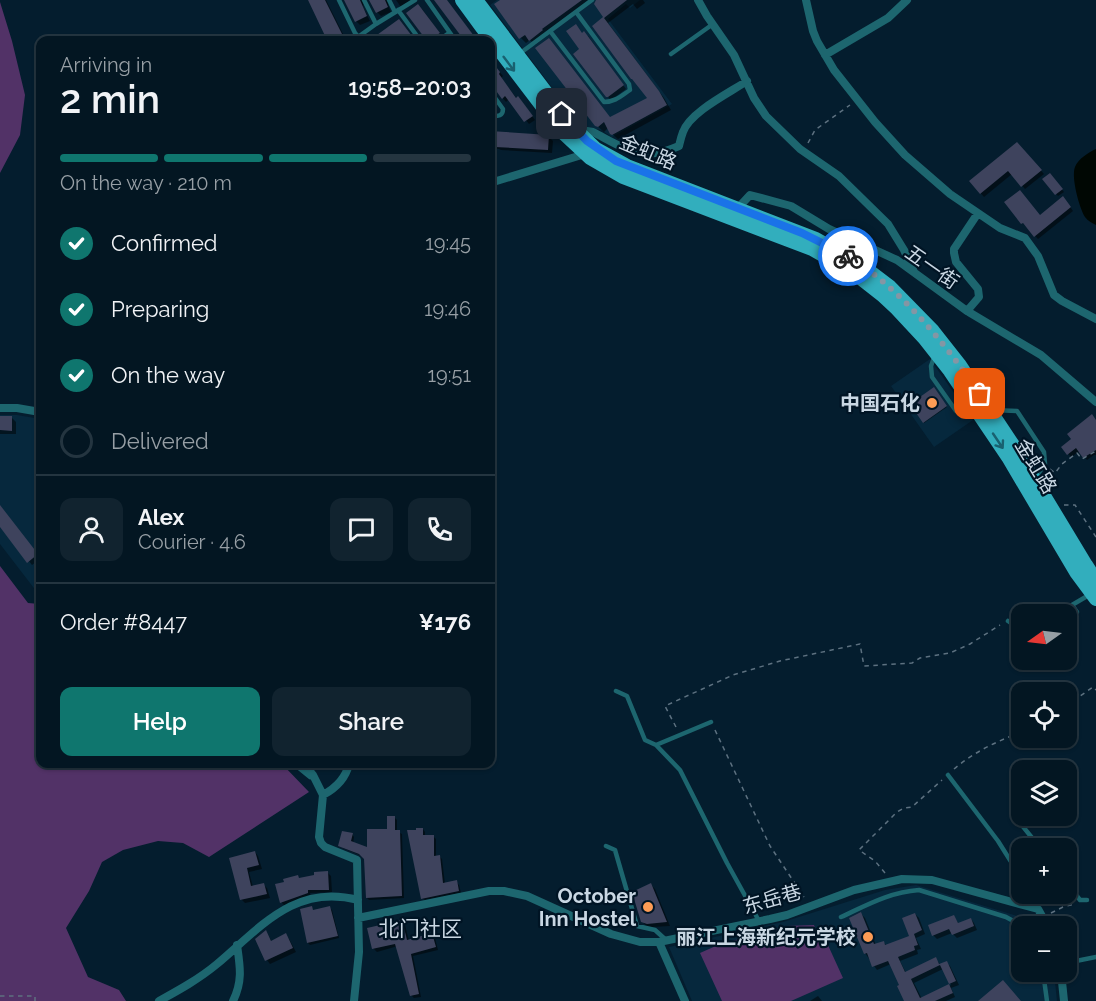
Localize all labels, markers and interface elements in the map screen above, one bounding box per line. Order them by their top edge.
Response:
text: Arriving in [60,53,152,77]
one-way arrow [503,56,516,72]
text: 19:58–20:03 [348,74,471,100]
text: 2 min [60,76,160,122]
pin [536,88,587,139]
icon: home [545,97,578,130]
street label: 金虹路 [616,129,680,175]
text: On the way · 210 m [60,171,232,195]
courier [818,226,878,286]
icon: check [60,227,93,260]
text: Confirmed [111,230,218,256]
text: 19:45 [425,231,471,255]
icon: bike [832,240,865,273]
street label: 五一街 [901,240,963,294]
icon: check [60,293,93,326]
text: Preparing [111,296,209,322]
text: 19:46 [424,297,471,321]
icon: check [60,359,93,392]
text: On the way [111,362,225,388]
text: 19:51 [428,363,471,387]
pin [954,368,1005,419]
icon: bag [963,377,996,410]
place label: 中国石化 [840,391,920,415]
marker: 中国石化 [925,396,939,410]
text: Delivered [111,428,209,454]
one-way arrow [991,433,1004,450]
street label: 金虹路 [1010,434,1062,498]
button: person [60,498,123,561]
button: chat [330,498,393,561]
button: phone [408,498,471,561]
text: Alex [138,504,184,530]
text: Courier · 4.6 [138,530,246,554]
north arrow [1011,604,1077,670]
map controls [1011,604,1077,982]
text: Order #8447 [60,609,187,635]
text: ¥176 [419,609,471,635]
button: locate [1011,682,1077,748]
button: Help [60,687,260,756]
button: Share [272,687,471,756]
button: layers [1011,760,1077,826]
button: + [1011,838,1077,904]
street label: 东岳巷 [740,879,804,919]
place label: October Inn Hostel [539,884,637,931]
marker: October Inn Hostel [641,900,655,914]
district label: 北门社区 [378,916,462,941]
button: − [1011,916,1077,982]
place label: 丽江上海新纪元学校 [676,925,856,949]
marker: 丽江上海新纪元学校 [861,930,875,944]

